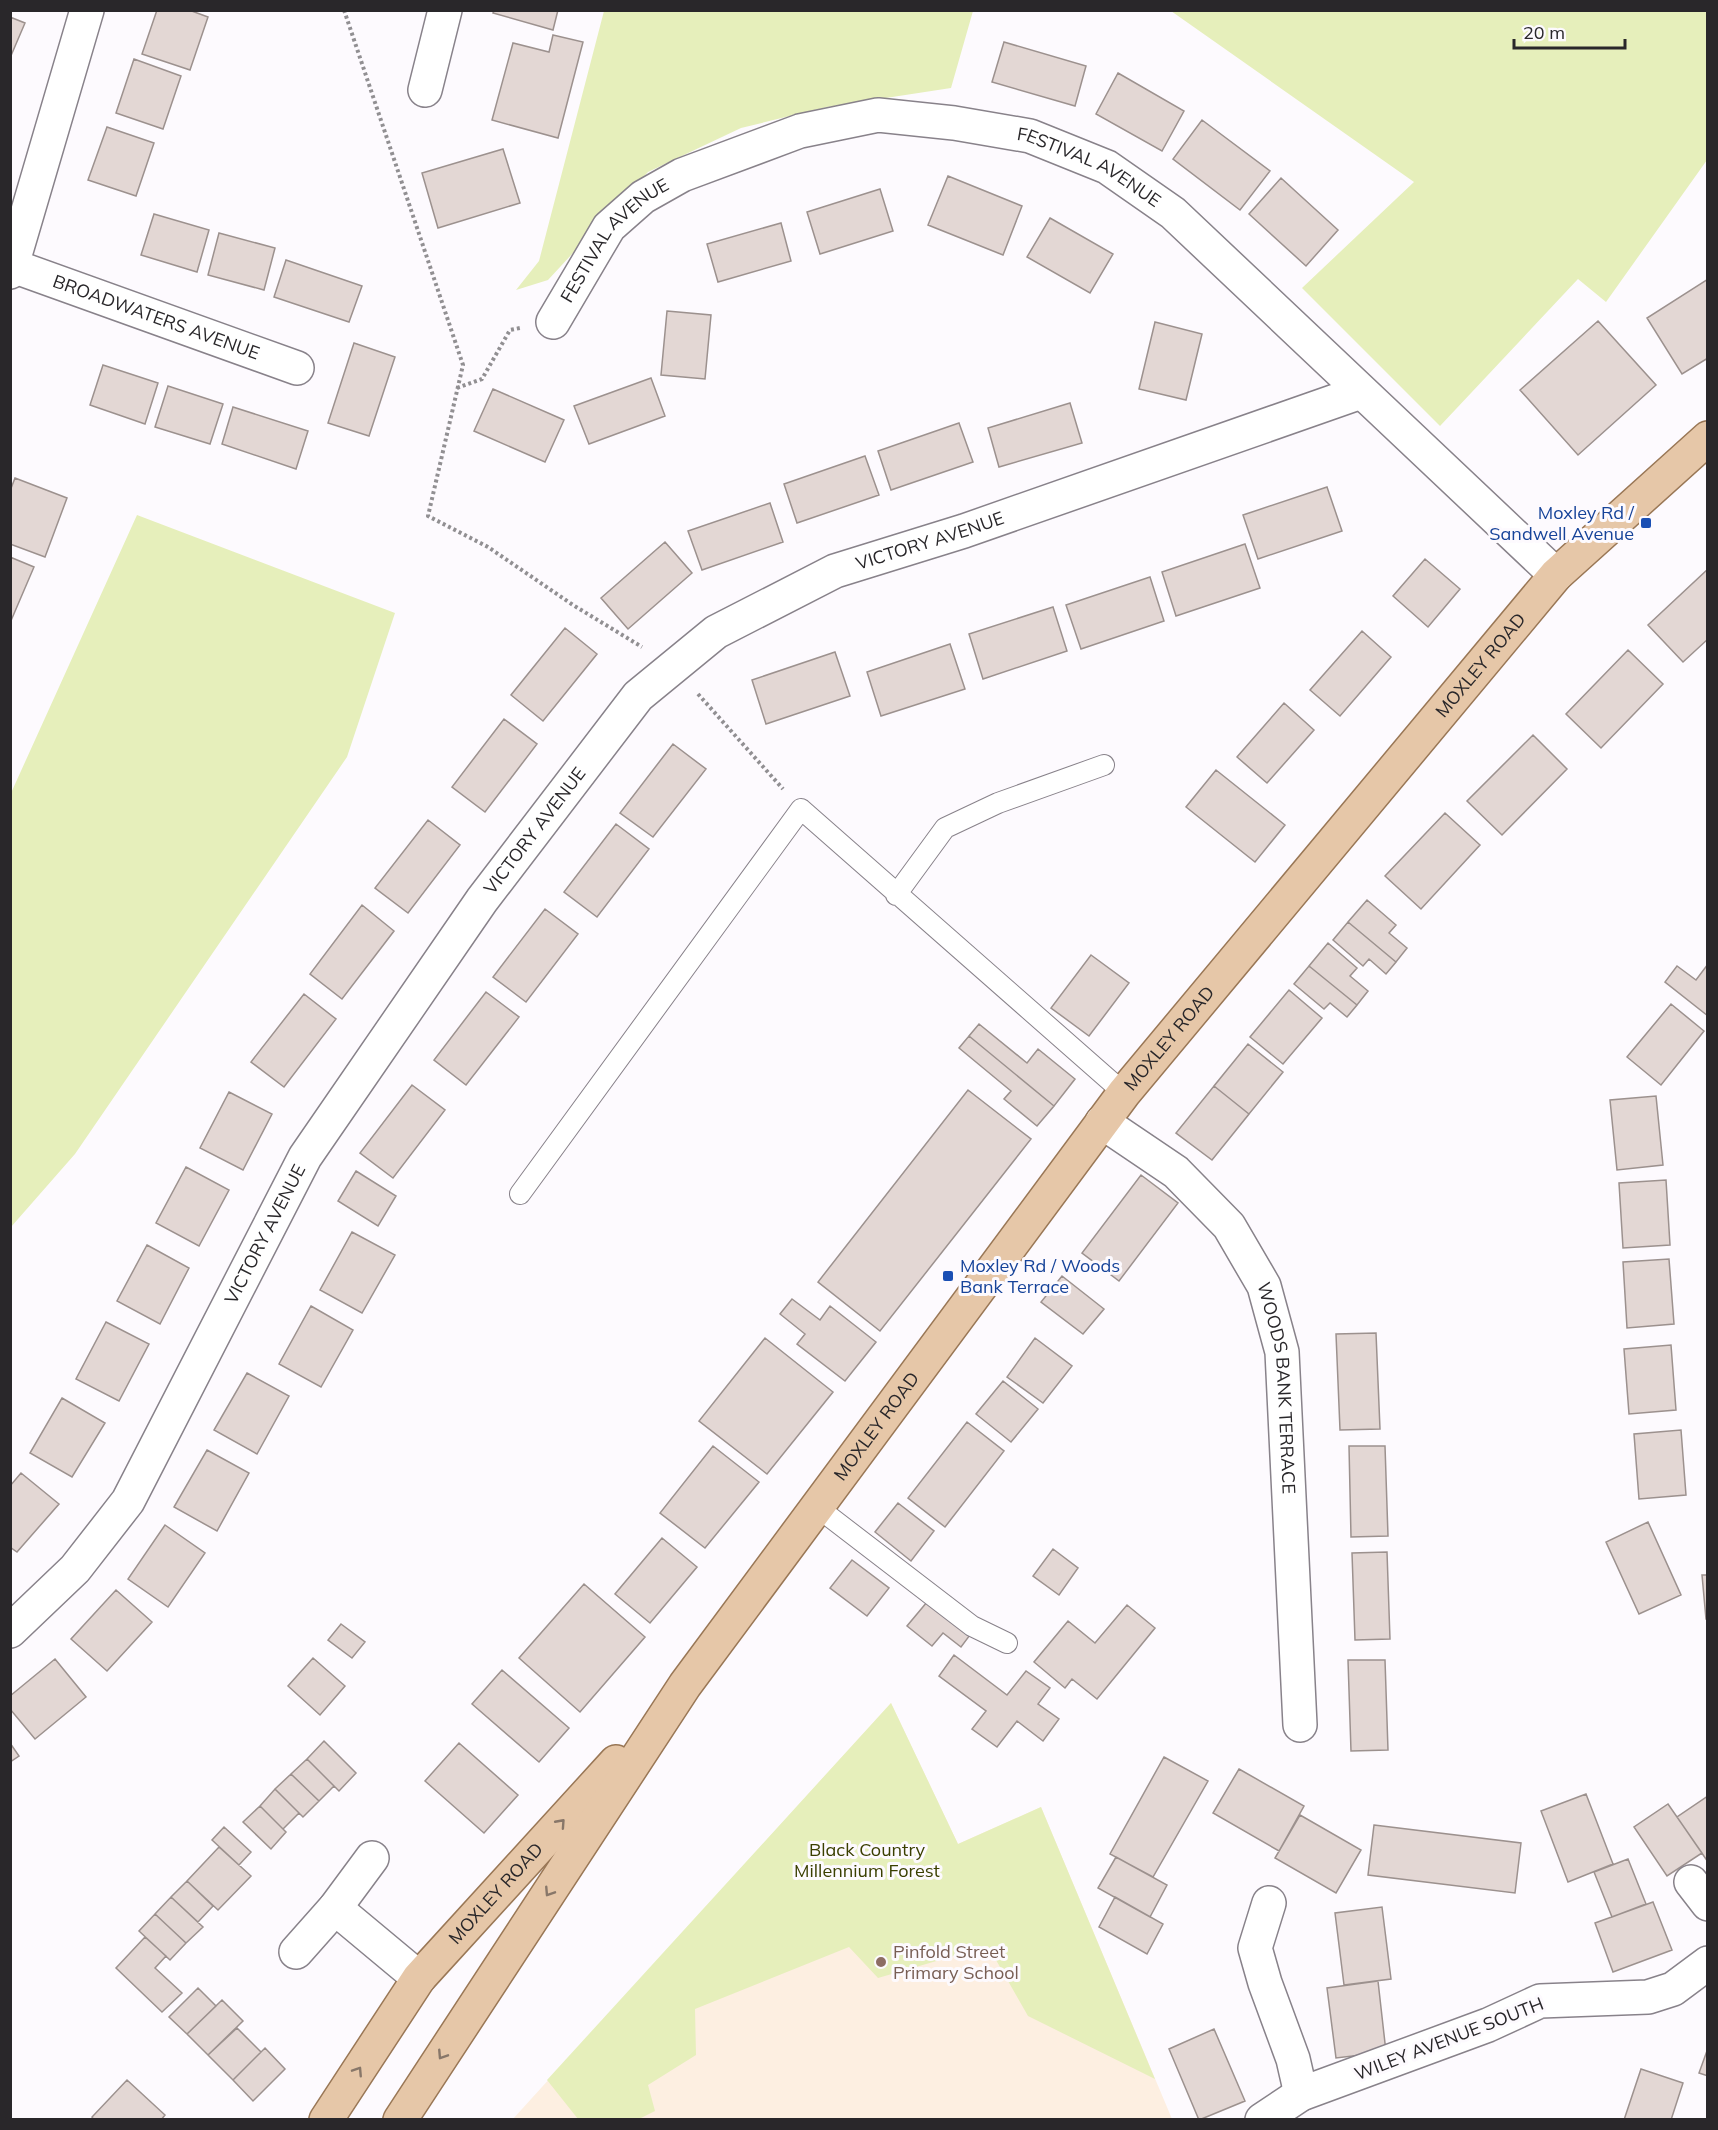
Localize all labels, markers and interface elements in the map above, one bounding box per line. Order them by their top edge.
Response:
scale bar [1514,12,1625,50]
text: 20 m [1523,21,1565,44]
street label: FESTIVAL AVENUE [1015,122,1166,212]
street label: FESTIVAL AVENUE [555,173,673,306]
street label: BROADWATERS AVENUE [50,269,263,365]
place label: Moxley Rd / Sandwell Avenue [1489,501,1635,545]
street label: VICTORY AVENUE [853,506,1007,575]
marker: Moxley Rd / Sandwell Avenue [1639,516,1653,530]
street label: MOXLEY ROAD [1430,608,1531,722]
street label: VICTORY AVENUE [479,762,590,899]
street label: MOXLEY ROAD [1119,981,1219,1095]
street label: VICTORY AVENUE [219,1160,310,1308]
place label: Moxley Rd / Woods Bank Terrace [960,1254,1120,1298]
marker: Moxley Rd / Woods Bank Terrace [941,1269,955,1283]
street label: WOODS BANK TERRACE [1252,1280,1301,1495]
street label: MOXLEY ROAD [829,1367,924,1485]
one-way arrow [553,1819,564,1830]
street label: MOXLEY ROAD [444,1838,548,1949]
park label: Black Country Millennium Forest [794,1838,940,1882]
one-way arrow [545,1885,556,1896]
place label: Pinfold Street Primary School [893,1940,1019,1984]
marker: Pinfold Street Primary School [874,1955,888,1969]
street label: WILEY AVENUE SOUTH [1351,1992,1547,2085]
one-way arrow [438,2048,449,2059]
one-way arrow [351,2066,362,2077]

